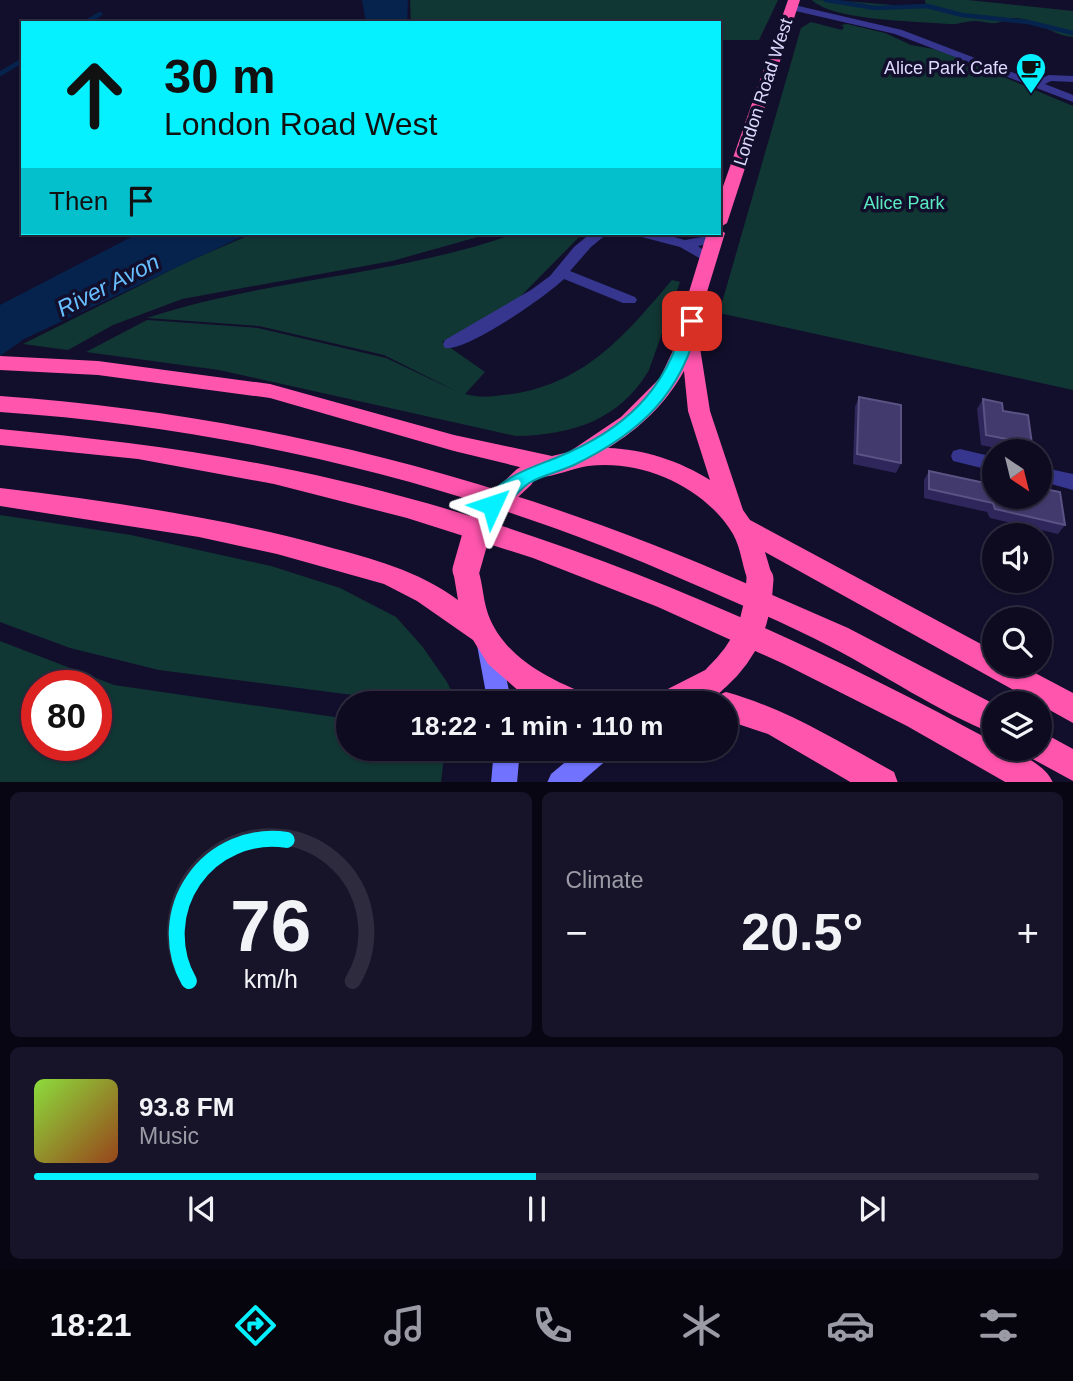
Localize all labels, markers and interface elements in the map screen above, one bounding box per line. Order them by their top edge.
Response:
street label: London Road West [730,16,796,168]
icon: ahead [49,49,140,140]
text: 30 m [164,49,276,103]
cafe icon: Alice Park Cafe [1014,51,1048,95]
place label: Alice Park Cafe [884,58,1008,78]
text: London Road West [164,106,437,142]
icon: arrive [122,182,160,220]
text: Then [49,186,108,216]
park label: Alice Park [863,193,946,213]
water label: River Avon [53,248,163,322]
pin [662,291,722,351]
icon: arrive [673,302,711,340]
north arrow [982,439,1052,509]
map controls [982,439,1052,761]
position arrow [455,468,529,542]
button: sound [982,523,1052,593]
button: search [982,607,1052,677]
speed limit sign: 80 [21,670,112,761]
button: layers [982,691,1052,761]
text: 18:22 · 1 min · 110 m [411,711,663,741]
text: Climate [566,867,643,893]
text: 76 [230,885,311,966]
text: 20.5° [741,903,863,961]
text: − [566,912,588,954]
text: + [1017,912,1039,954]
text: km/h [244,964,298,992]
text: 93.8 FM [139,1092,234,1122]
text: Music [139,1123,199,1149]
icon: previous [183,1190,221,1228]
icon: pause [518,1190,556,1228]
icon: next [853,1190,891,1228]
icon: directions [231,1301,280,1350]
icon: music [380,1301,429,1350]
icon: phone [528,1301,577,1350]
icon: climate [677,1301,726,1350]
icon: car [826,1301,875,1350]
icon: filters [974,1301,1023,1350]
text: 18:21 [50,1307,132,1343]

